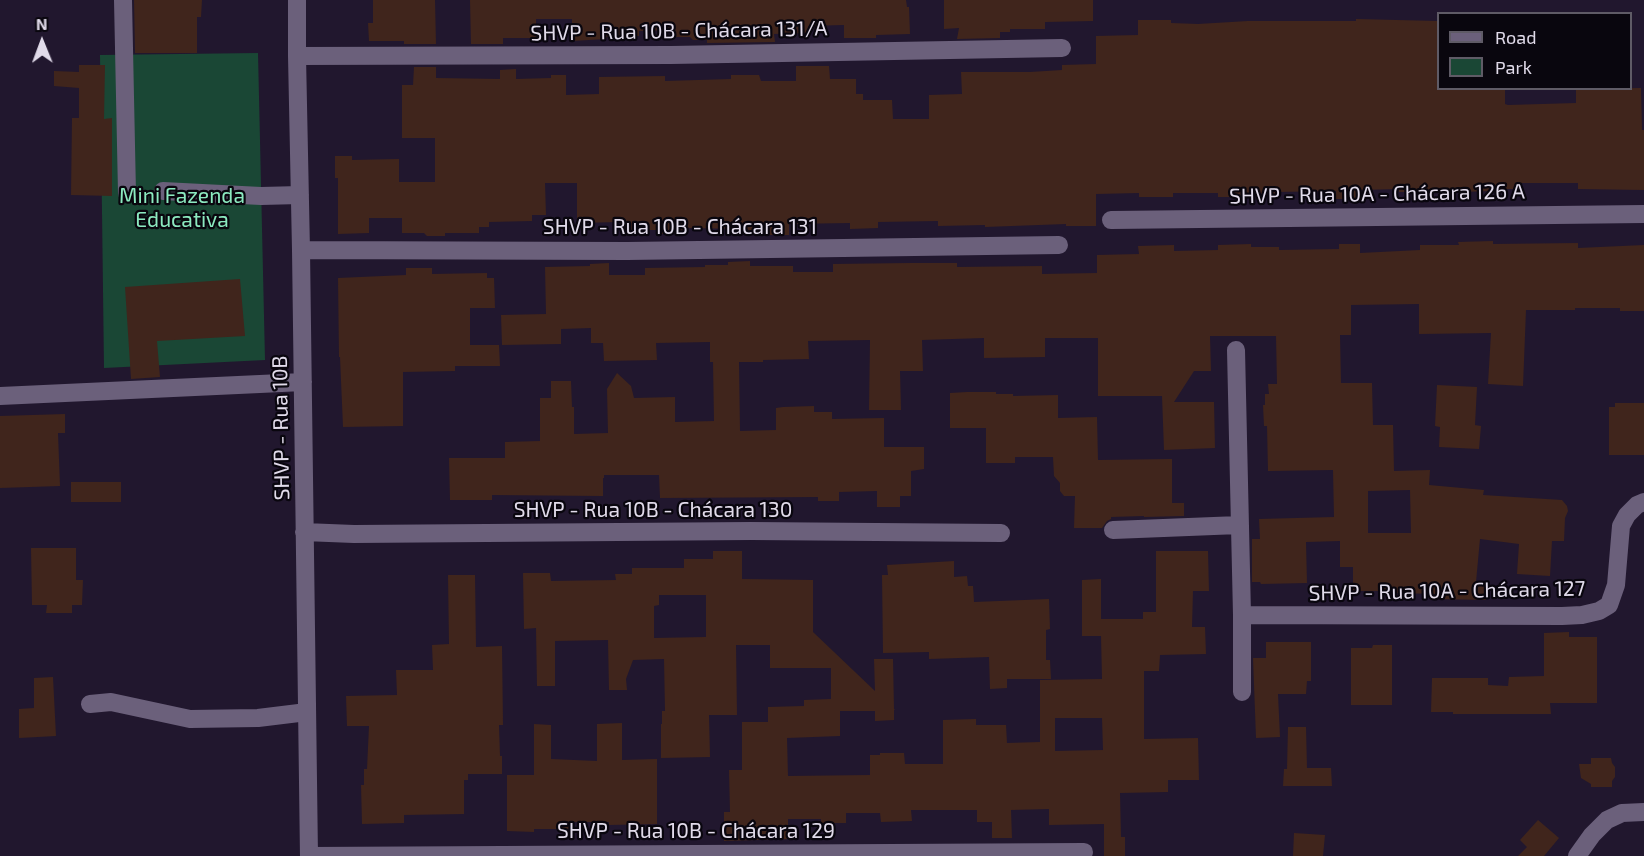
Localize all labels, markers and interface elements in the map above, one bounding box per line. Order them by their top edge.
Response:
north arrow [12,12,72,72]
legend [1437,12,1632,90]
text: N [36,14,48,33]
street label: SHVP - Rua 10B - Chácara 131/A [530,16,828,46]
text: Road [1495,26,1536,48]
text: Park [1495,56,1532,78]
street label: SHVP - Rua 10A - Chácara 126 A [1229,179,1525,209]
park label: Mini Fazenda Educativa [119,183,245,233]
street label: SHVP - Rua 10B - Chácara 131 [543,214,817,240]
street label: SHVP - Rua 10B [267,355,295,501]
street label: SHVP - Rua 10B - Chácara 130 [514,497,792,523]
street label: SHVP - Rua 10A - Chácara 127 [1308,576,1586,606]
street label: SHVP - Rua 10B - Chácara 129 [557,818,835,844]

